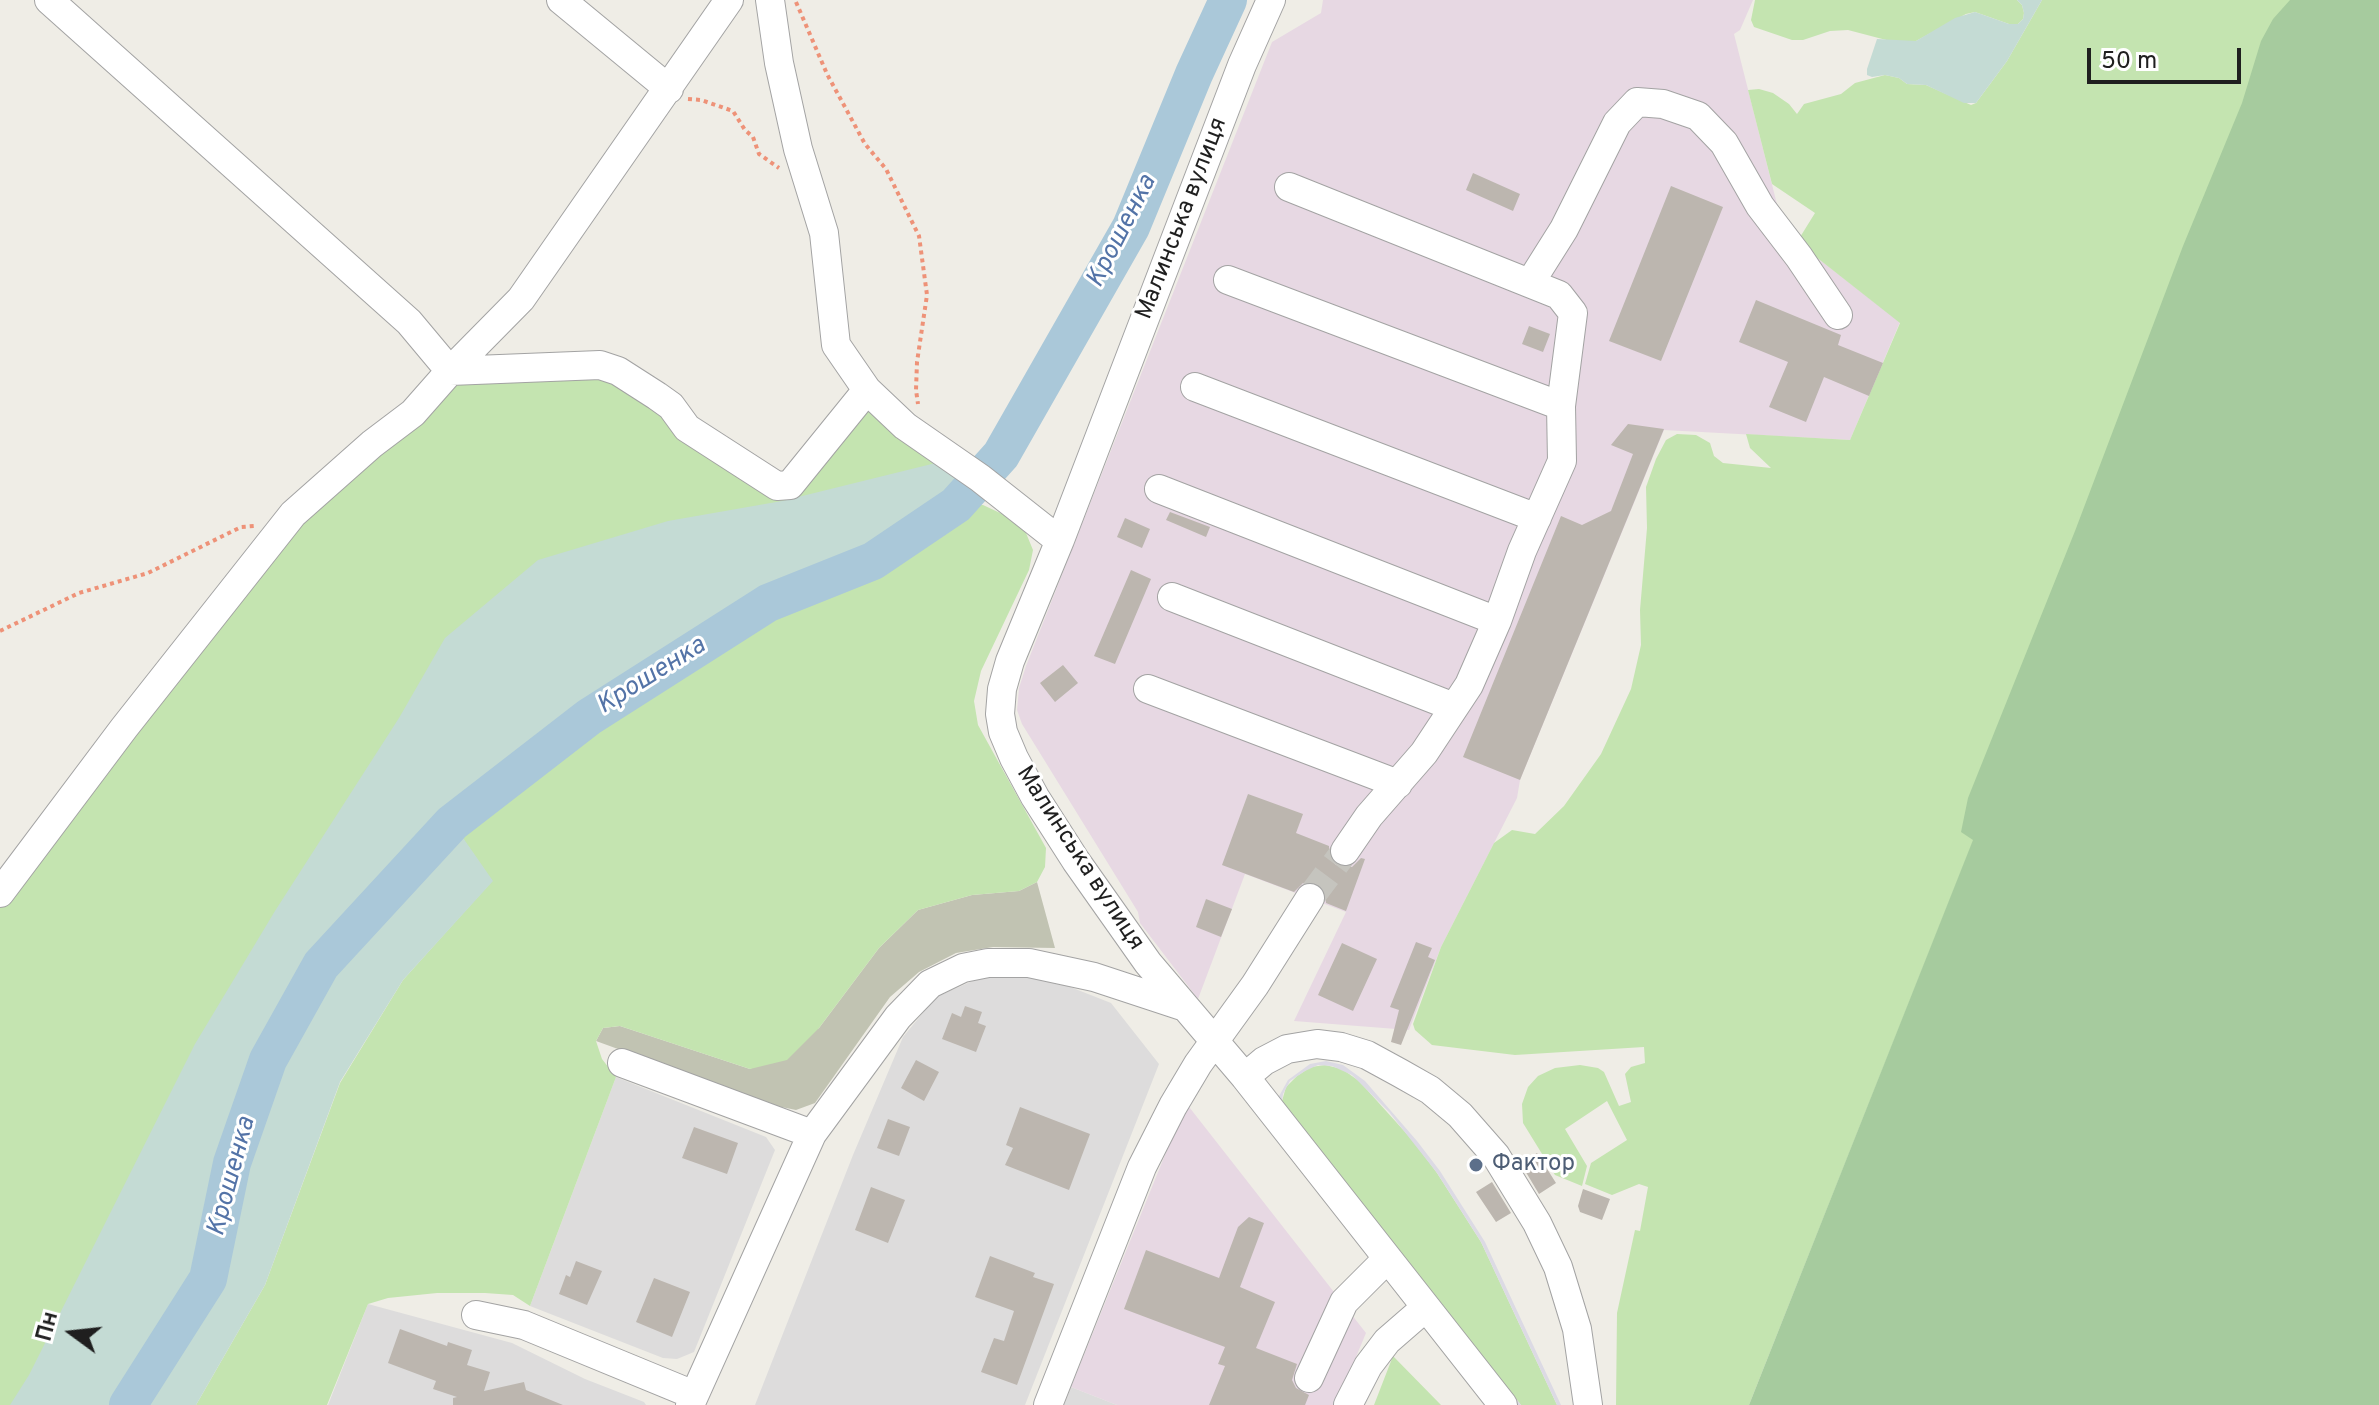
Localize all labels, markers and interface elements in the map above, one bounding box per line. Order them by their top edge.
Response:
scale bar [2091,32,2245,82]
text: 50 m [2101,47,2157,77]
street label: Малинська вулиця [1131,114,1235,324]
water label: Крошенка [1081,171,1165,293]
water label: Крошенка [592,631,712,723]
street label: Малинська вулиця [1009,761,1149,957]
water label: Крошенка [202,1114,264,1240]
place label: Фактор [1492,1151,1575,1179]
marker: Фактор [1467,1156,1485,1174]
north arrow [32,1293,112,1373]
text: Пн [31,1309,65,1344]

